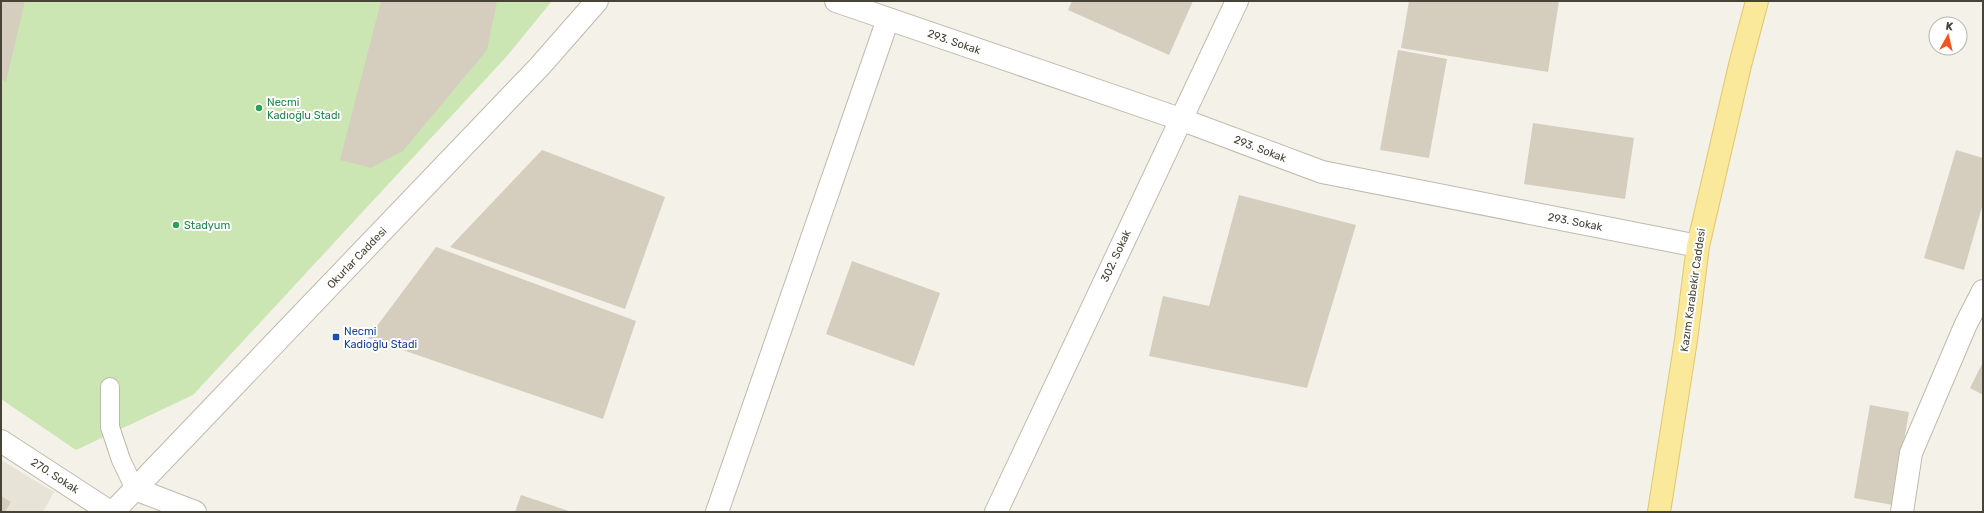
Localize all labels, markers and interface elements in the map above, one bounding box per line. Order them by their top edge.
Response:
north arrow [1928,16,1968,56]
text: K [1945,20,1955,34]
street label: 293. Sokak [926,27,983,57]
place label: Necmi Kadıoğlu Stadı [267,96,340,122]
marker: Necmi Kadıoğlu Stadı [254,103,264,113]
street label: 293. Sokak [1232,133,1288,165]
street label: 293. Sokak [1547,210,1604,234]
place label: Stadyum [184,219,230,232]
marker: Stadyum [171,220,181,230]
street label: Okurlar Caddesi [324,225,390,291]
street label: Kazım Karabekir Caddesi [1678,227,1708,353]
street label: 302. Sokak [1098,228,1134,284]
place label: Necmi Kadioğlu Stadi [344,325,417,351]
marker: Necmi Kadioğlu Stadi [331,332,341,342]
street label: 270. Sokak [28,456,82,497]

